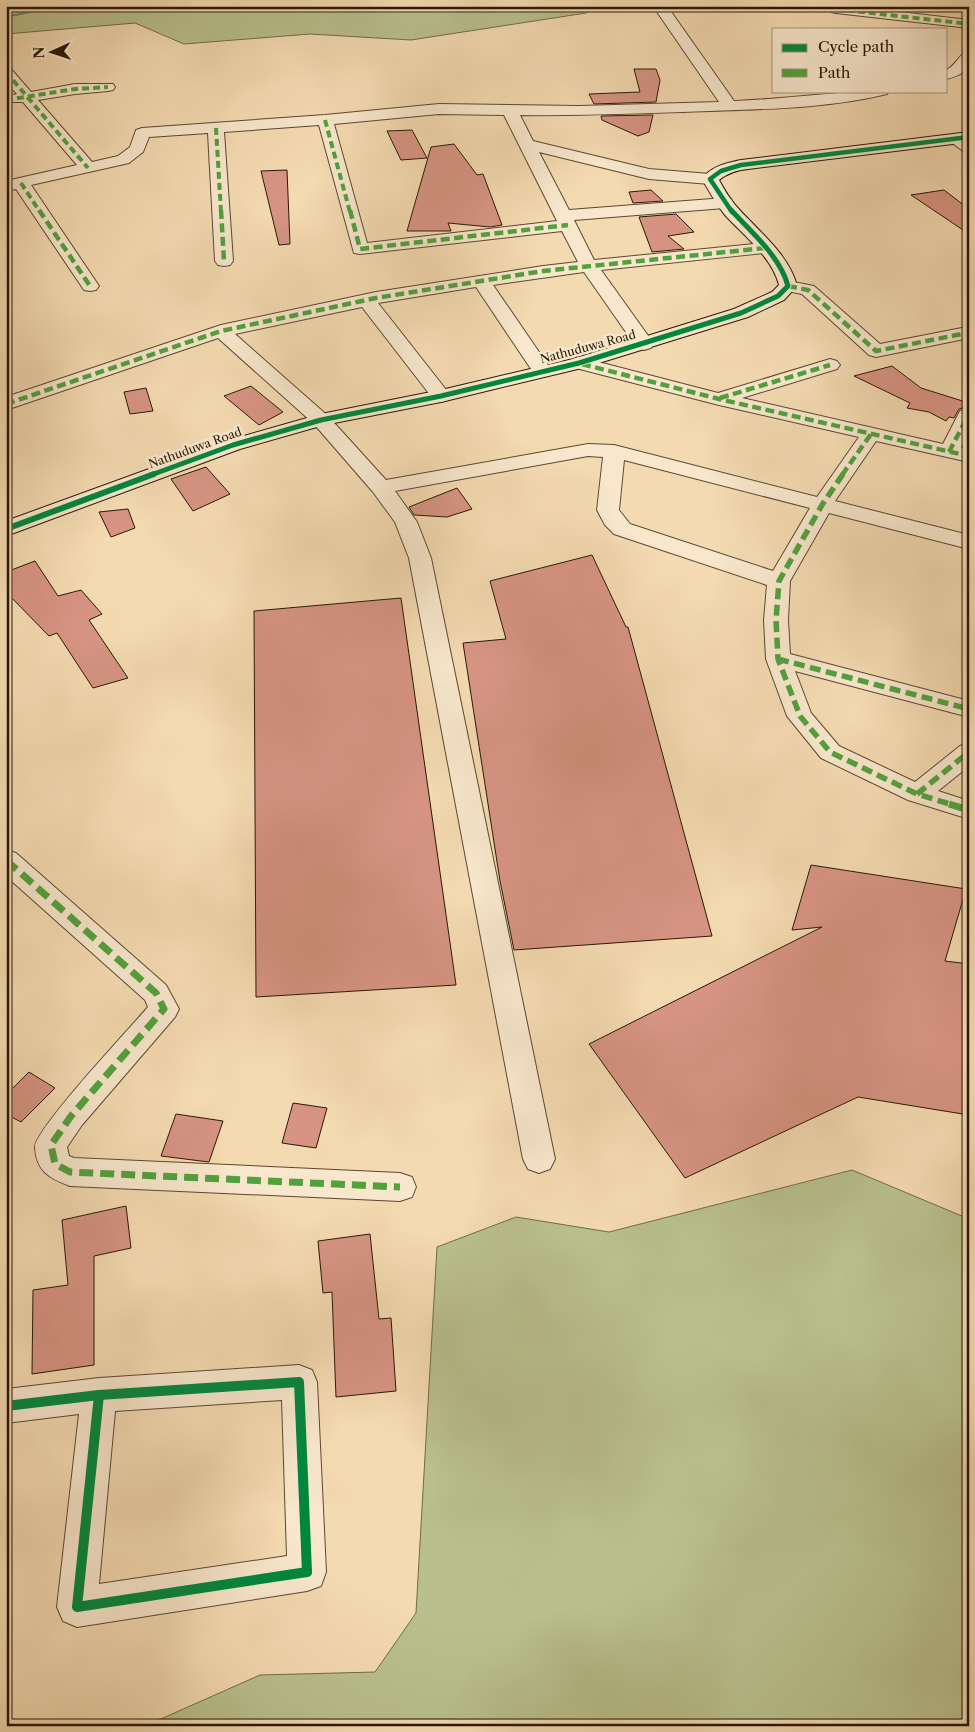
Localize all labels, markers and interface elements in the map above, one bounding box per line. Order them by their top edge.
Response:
north arrow [28,28,78,78]
legend [772,28,948,92]
text: Cycle path [818,37,895,56]
text: N [30,46,48,59]
text: Path [818,63,851,82]
street label: Nathuduwa Road [538,326,638,366]
street label: Nathuduwa Road [146,423,244,471]

